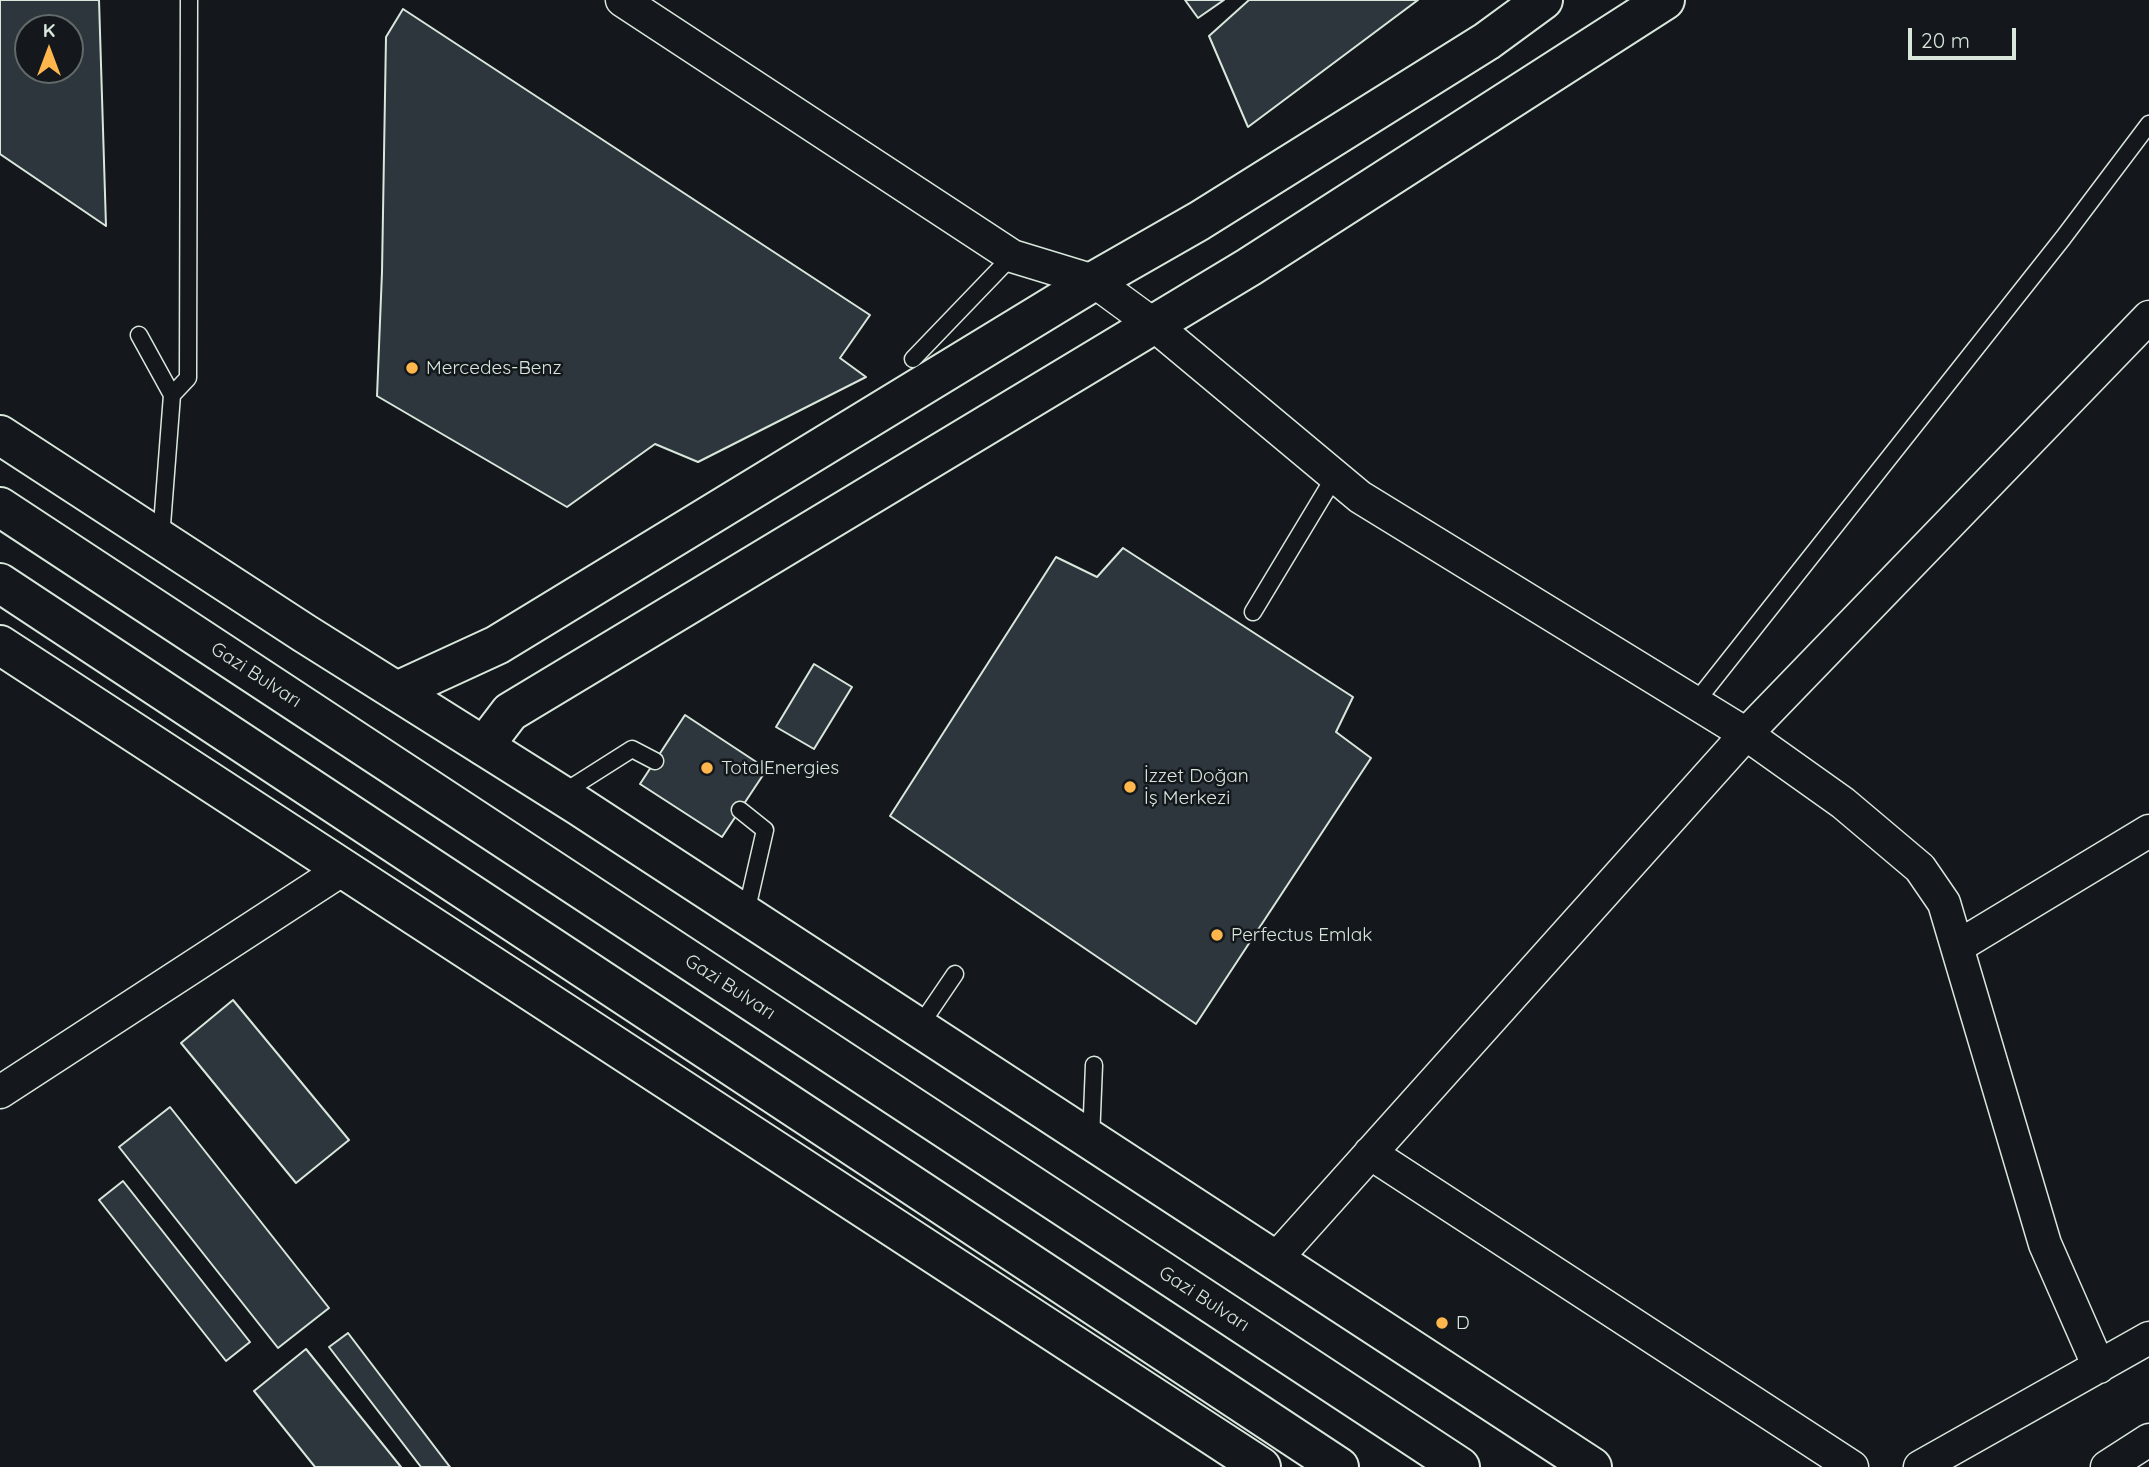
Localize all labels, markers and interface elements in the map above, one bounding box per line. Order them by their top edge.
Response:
north arrow [14,14,84,84]
scale bar [1911,14,2020,58]
text: K [43,18,55,42]
text: 20 m [1921,27,1970,53]
place label: Mercedes-Benz [426,357,562,379]
marker: Mercedes-Benz [404,360,420,376]
street label: Gazi Bulvarı [206,637,306,713]
place label: TotalEnergies [721,757,839,779]
marker: TotalEnergies [699,760,715,776]
place label: İzzet Doğan İş Merkezi [1144,765,1249,809]
marker: İzzet Doğan İş Merkezi [1122,779,1138,795]
place label: Perfectus Emlak [1231,924,1372,946]
marker: Perfectus Emlak [1209,927,1225,943]
street label: Gazi Bulvarı [680,949,780,1025]
street label: Gazi Bulvarı [1154,1261,1254,1337]
place label: D [1456,1312,1470,1334]
marker: D [1434,1315,1450,1331]

